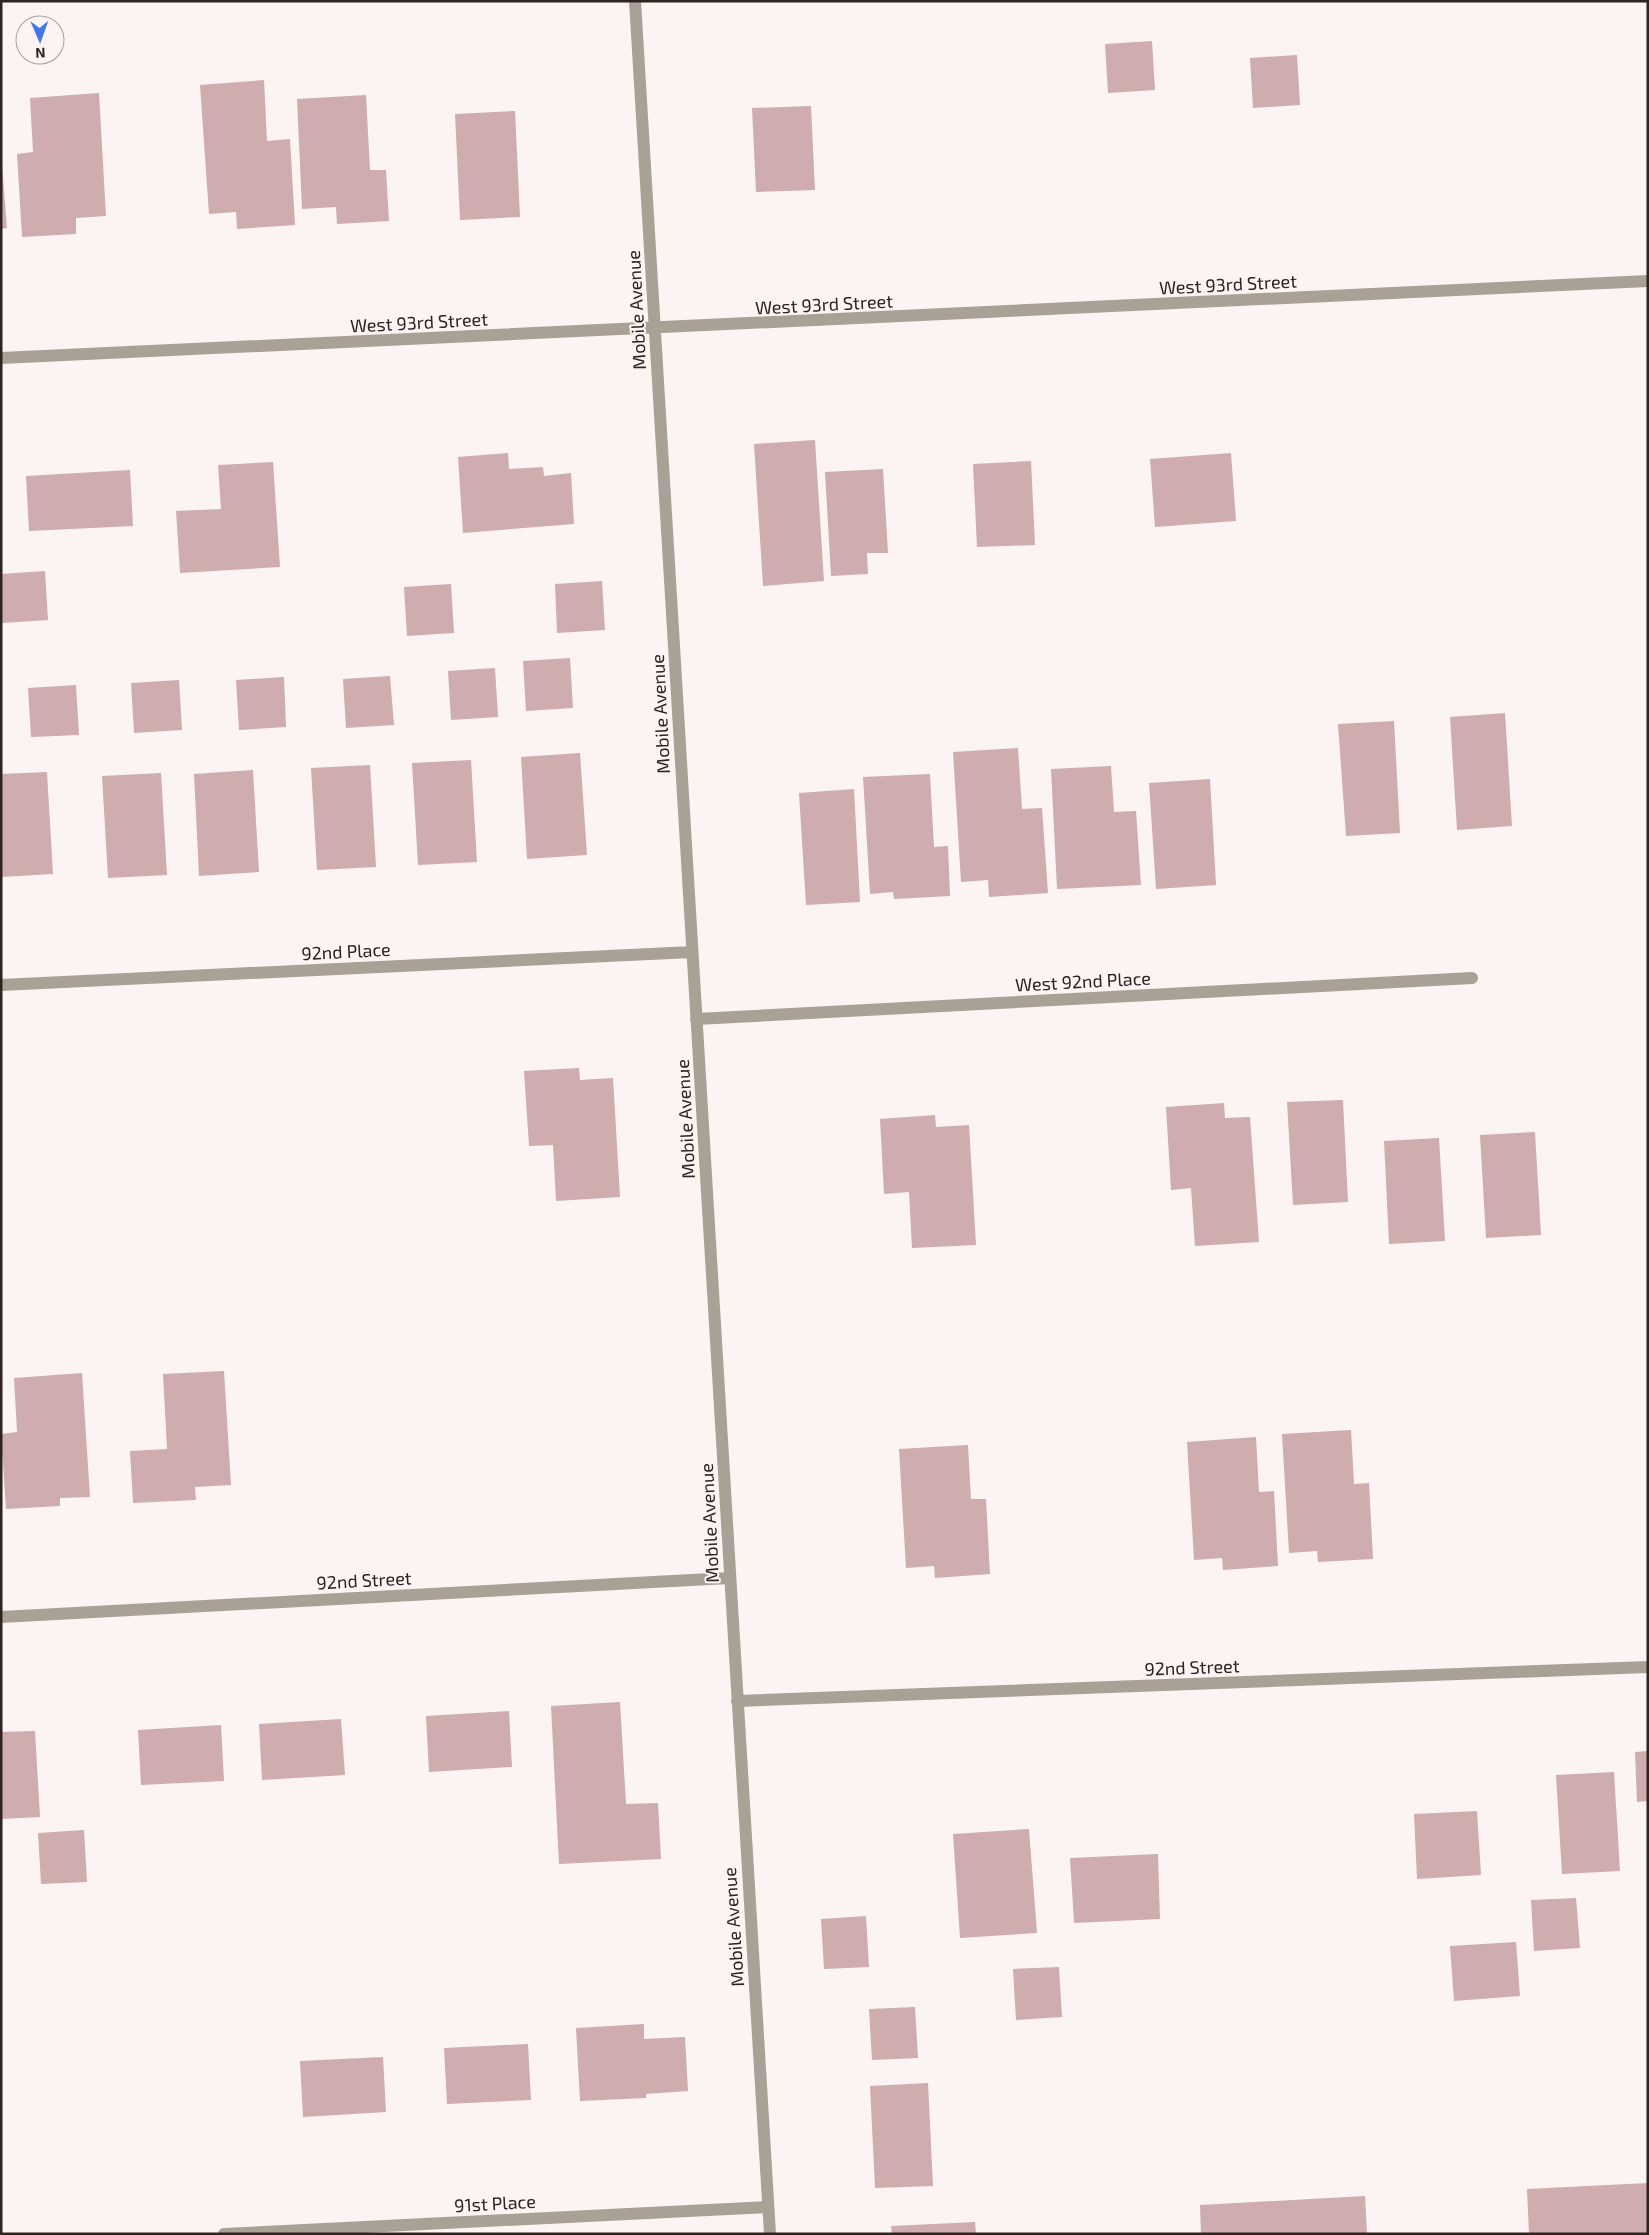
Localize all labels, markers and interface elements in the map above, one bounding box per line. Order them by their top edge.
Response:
north arrow [15,15,65,65]
text: N [35,45,46,62]
street label: Mobile Avenue [622,250,650,370]
street label: West 93rd Street [1158,269,1298,299]
street label: West 93rd Street [754,289,894,319]
street label: West 93rd Street [349,307,489,337]
street label: Mobile Avenue [646,654,674,774]
street label: 92nd Place [301,938,391,964]
street label: West 92nd Place [1015,966,1151,996]
street label: Mobile Avenue [671,1059,699,1179]
street label: Mobile Avenue [695,1463,723,1583]
street label: 92nd Street [316,1567,412,1593]
street label: 92nd Street [1144,1654,1240,1680]
street label: Mobile Avenue [718,1867,748,1987]
street label: 91st Place [454,2190,536,2216]

